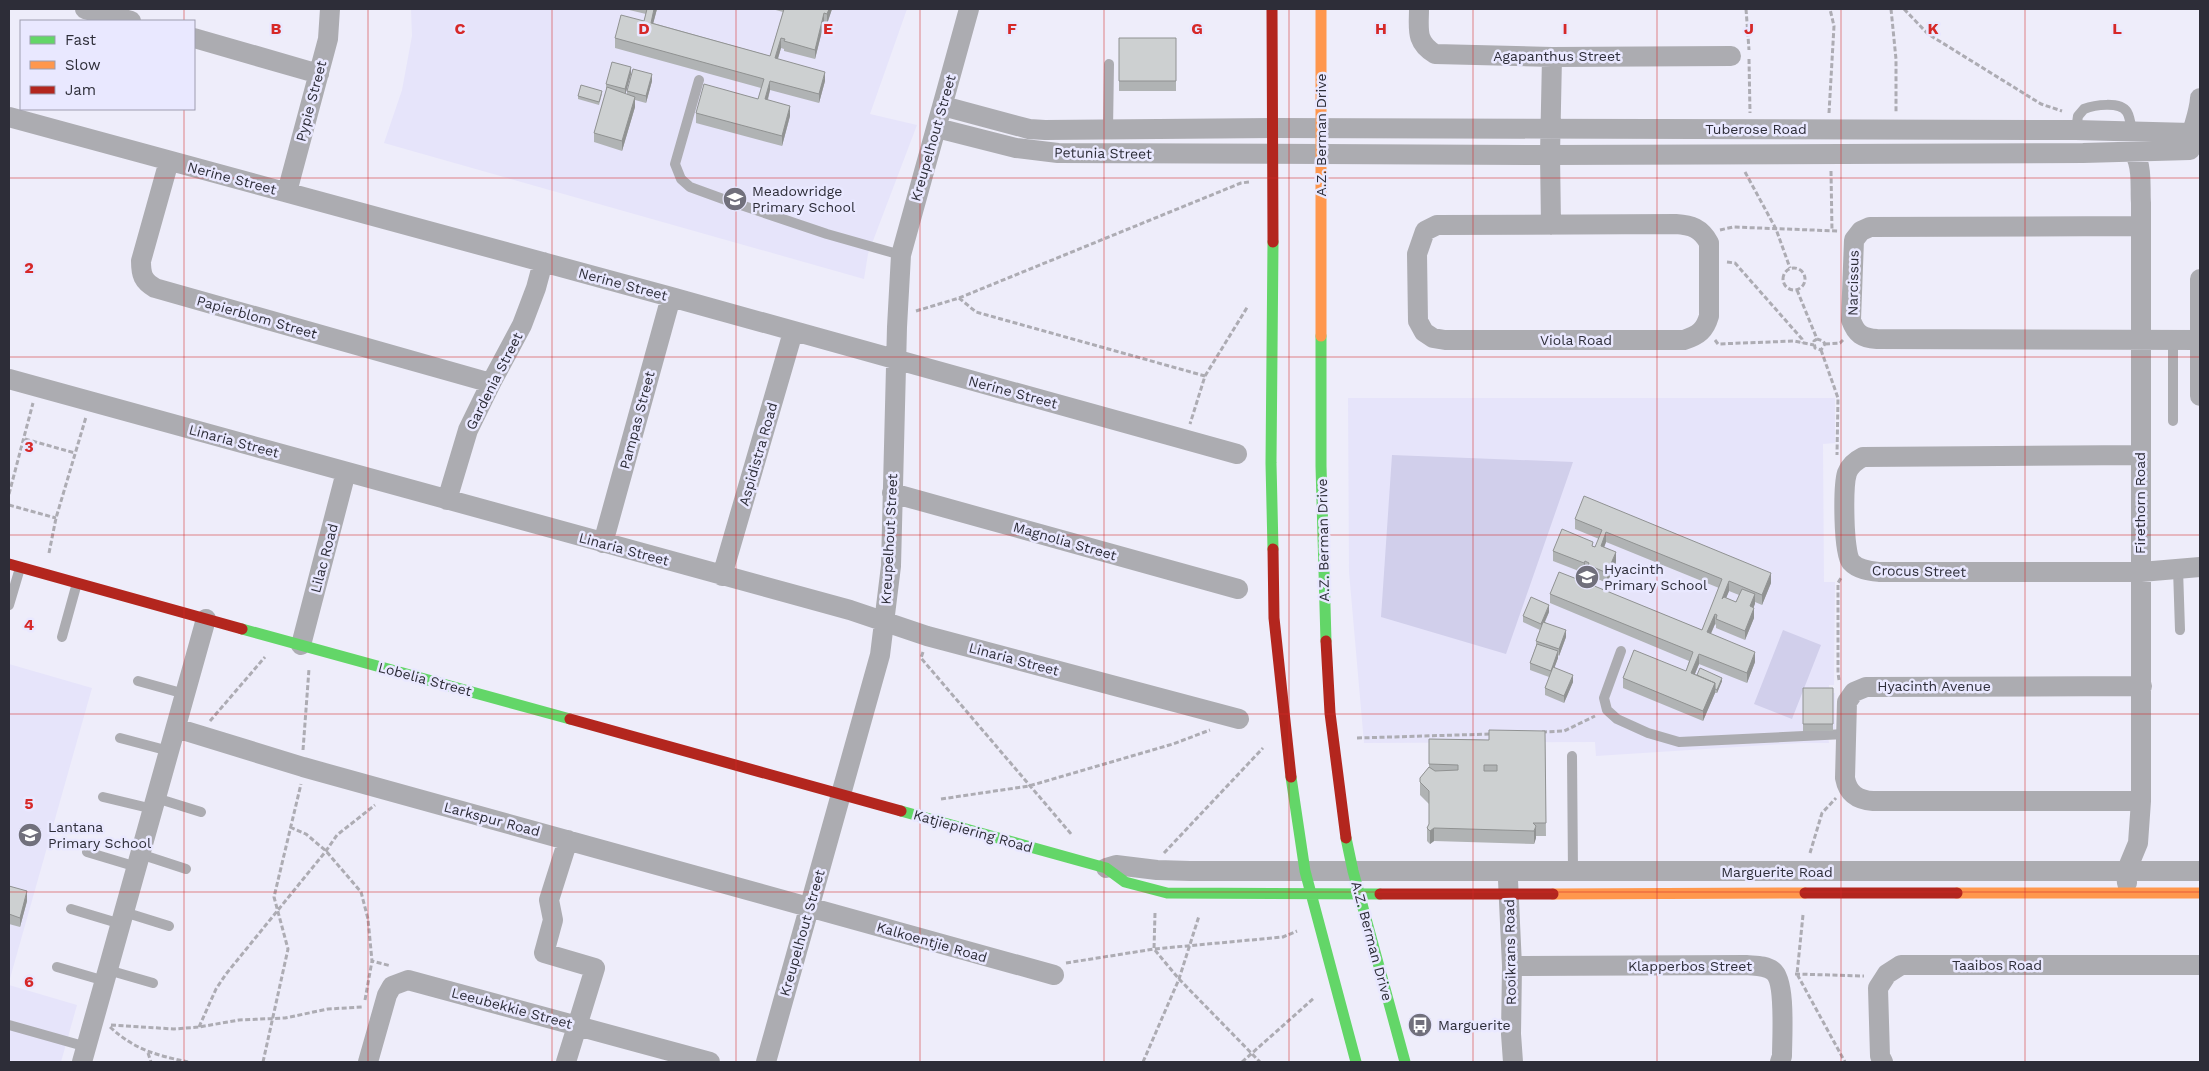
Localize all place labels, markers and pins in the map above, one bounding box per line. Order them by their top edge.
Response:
place label: Meadowridge Primary School [752,183,856,215]
school or university icon: Meadowridge Primary School [722,186,748,212]
place label: Hyacinth Primary School [1604,561,1708,593]
school or university icon: Hyacinth Primary School [1574,564,1600,590]
place label: Lantana Primary School [48,819,152,851]
school or university icon: Lantana Primary School [17,822,43,848]
bus stop icon: Marguerite [1407,1012,1433,1038]
place label: Marguerite [1438,1017,1511,1033]

